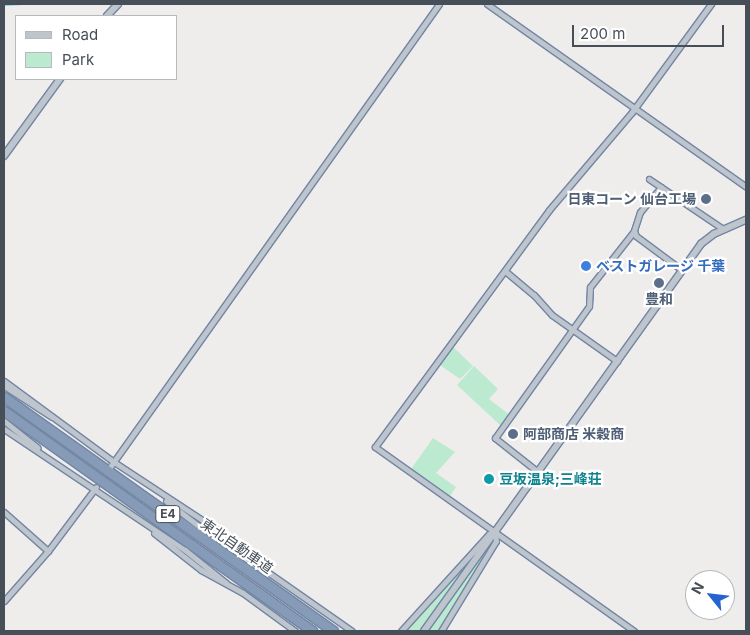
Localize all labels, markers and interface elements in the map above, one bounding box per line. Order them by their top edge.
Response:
legend [15,15,178,80]
scale bar [575,15,728,47]
text: 200 m [580,24,625,43]
text: Road [62,25,98,44]
text: Park [62,50,94,69]
place label: 日東コーン 仙台工場 [567,191,696,207]
marker: 日東コーン 仙台工場 [700,193,712,205]
place label: ベストガレージ 千葉 [596,258,725,274]
marker: ベストガレージ 千葉 [580,260,592,272]
marker: 豊和 [653,277,665,289]
place label: 豊和 [645,291,673,307]
place label: 阿部商店 米穀商 [523,426,624,442]
marker: 阿部商店 米穀商 [507,428,519,440]
place label: 豆坂温泉;三峰荘 [499,471,602,487]
marker: 豆坂温泉;三峰荘 [483,473,495,485]
road number: E4 [154,504,182,524]
street label: 東北自動車道 [198,515,276,577]
north arrow [685,570,735,620]
text: N [687,579,707,597]

